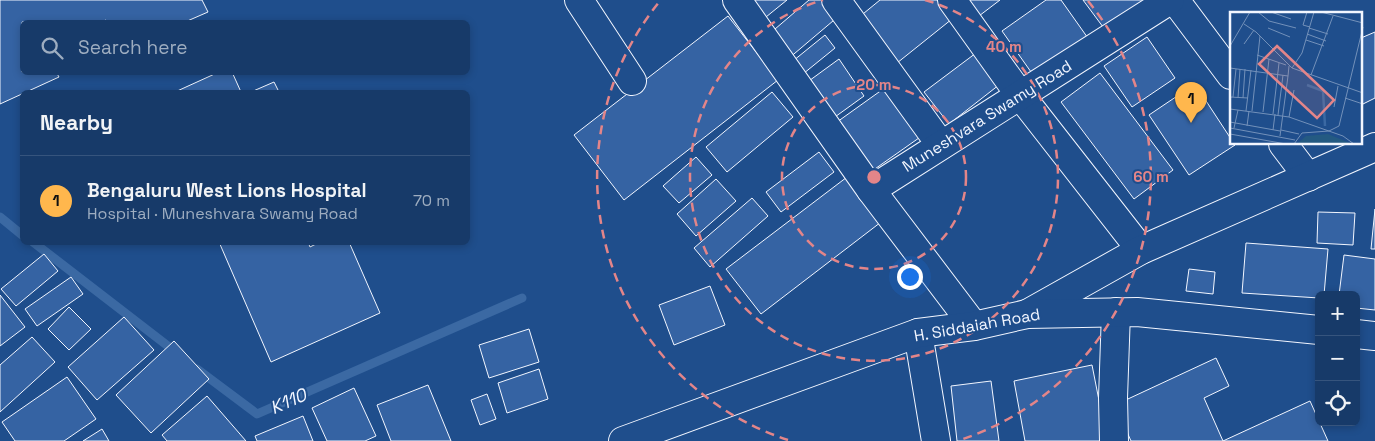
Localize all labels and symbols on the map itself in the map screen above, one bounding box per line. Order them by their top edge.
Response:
inset map [1230,12,1362,145]
text: 40 m [986,37,1022,56]
street label: Muneshvara Swamy Road [898,55,1076,177]
text: 20 m [856,75,892,94]
pin: 1 [1175,82,1207,123]
text: 60 m [1133,167,1169,186]
centre of rings [865,168,883,186]
your location [897,264,923,290]
street label: H. Siddaiah Road [912,304,1042,346]
water label: K110 [266,382,312,419]

